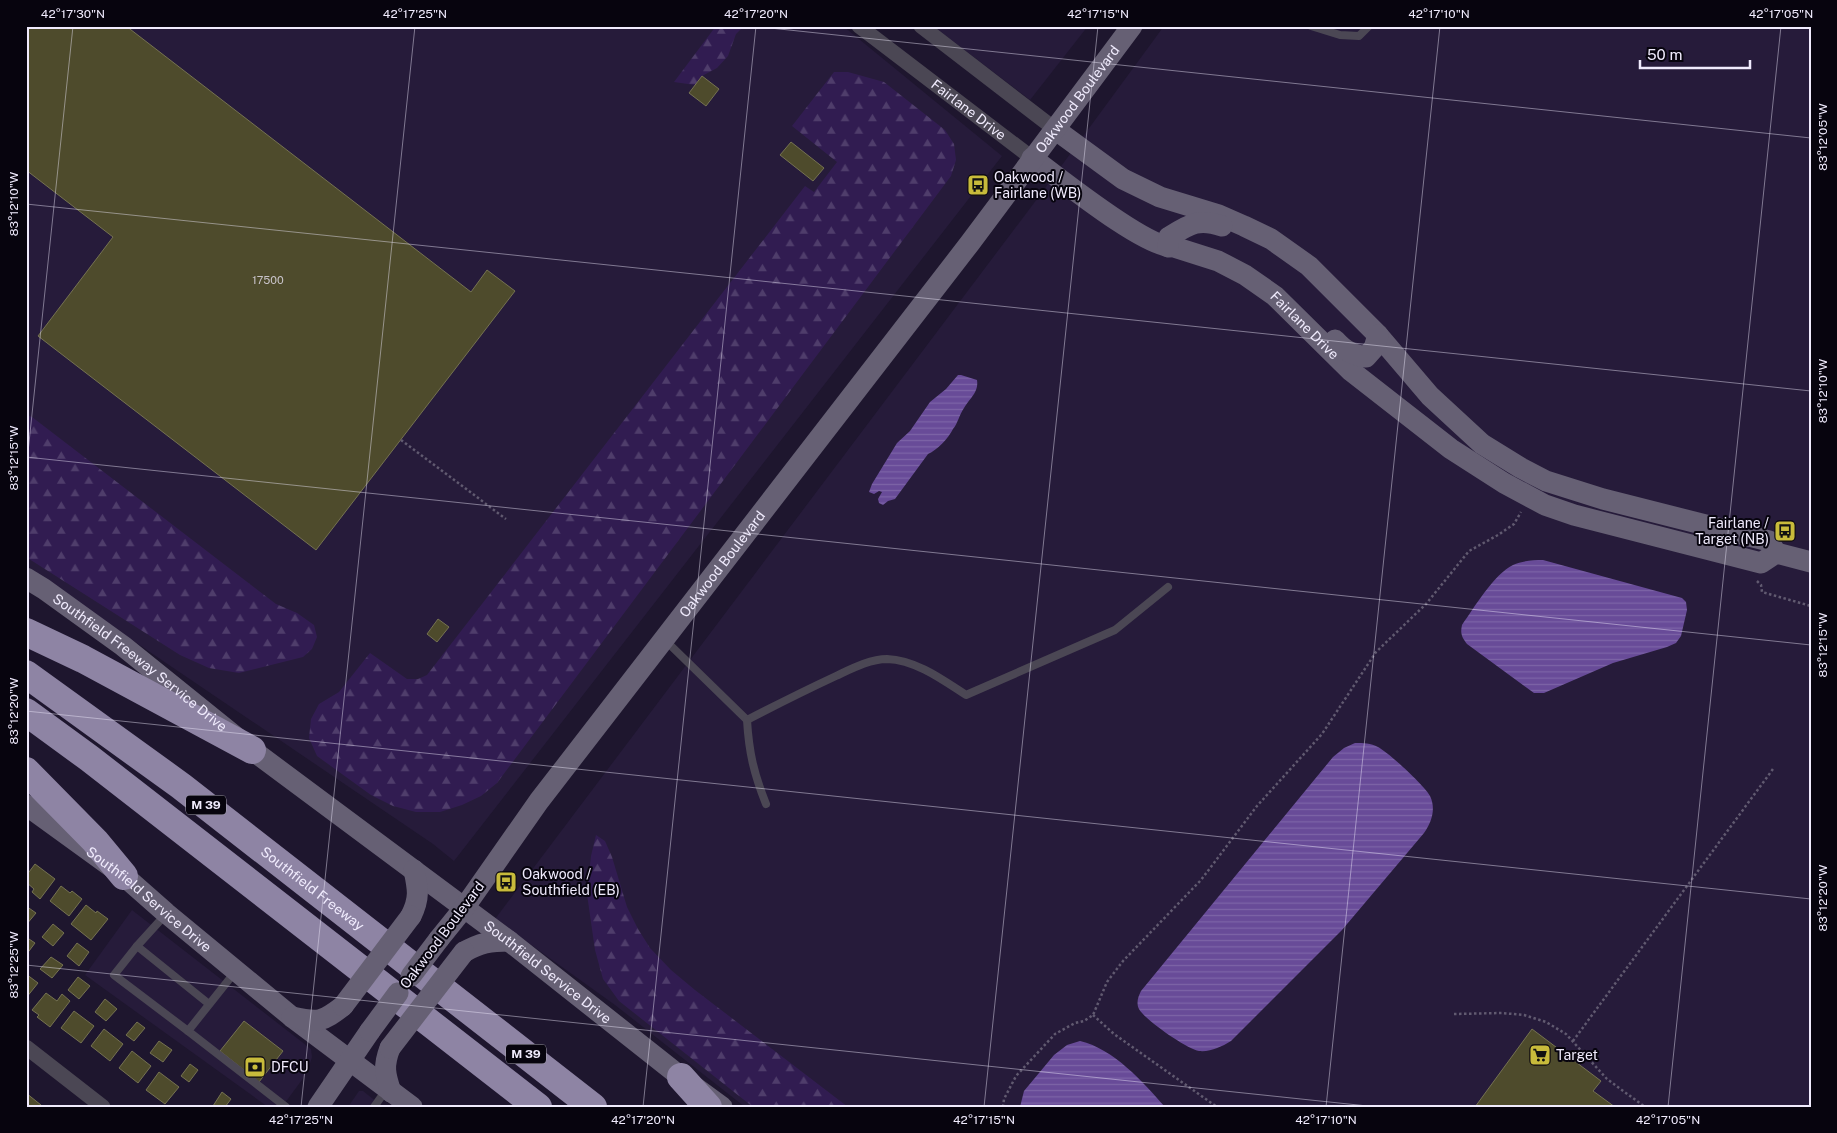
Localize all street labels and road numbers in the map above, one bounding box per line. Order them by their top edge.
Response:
street label: Oakwood Boulevard [1032,42,1123,156]
street label: Fairlane Drive [928,76,1009,143]
street label: Fairlane Drive [1267,288,1342,363]
street label: Oakwood Boulevard [676,508,768,620]
street label: Southfield Freeway Service Drive [50,590,230,735]
road number: M 39 [186,796,226,814]
street label: Southfield Service Drive [83,843,215,955]
street label: Southfield Freeway [258,843,368,934]
street label: Oakwood Boulevard [397,878,487,992]
street label: Southfield Service Drive [481,917,615,1027]
road number: M 39 [506,1044,546,1064]

